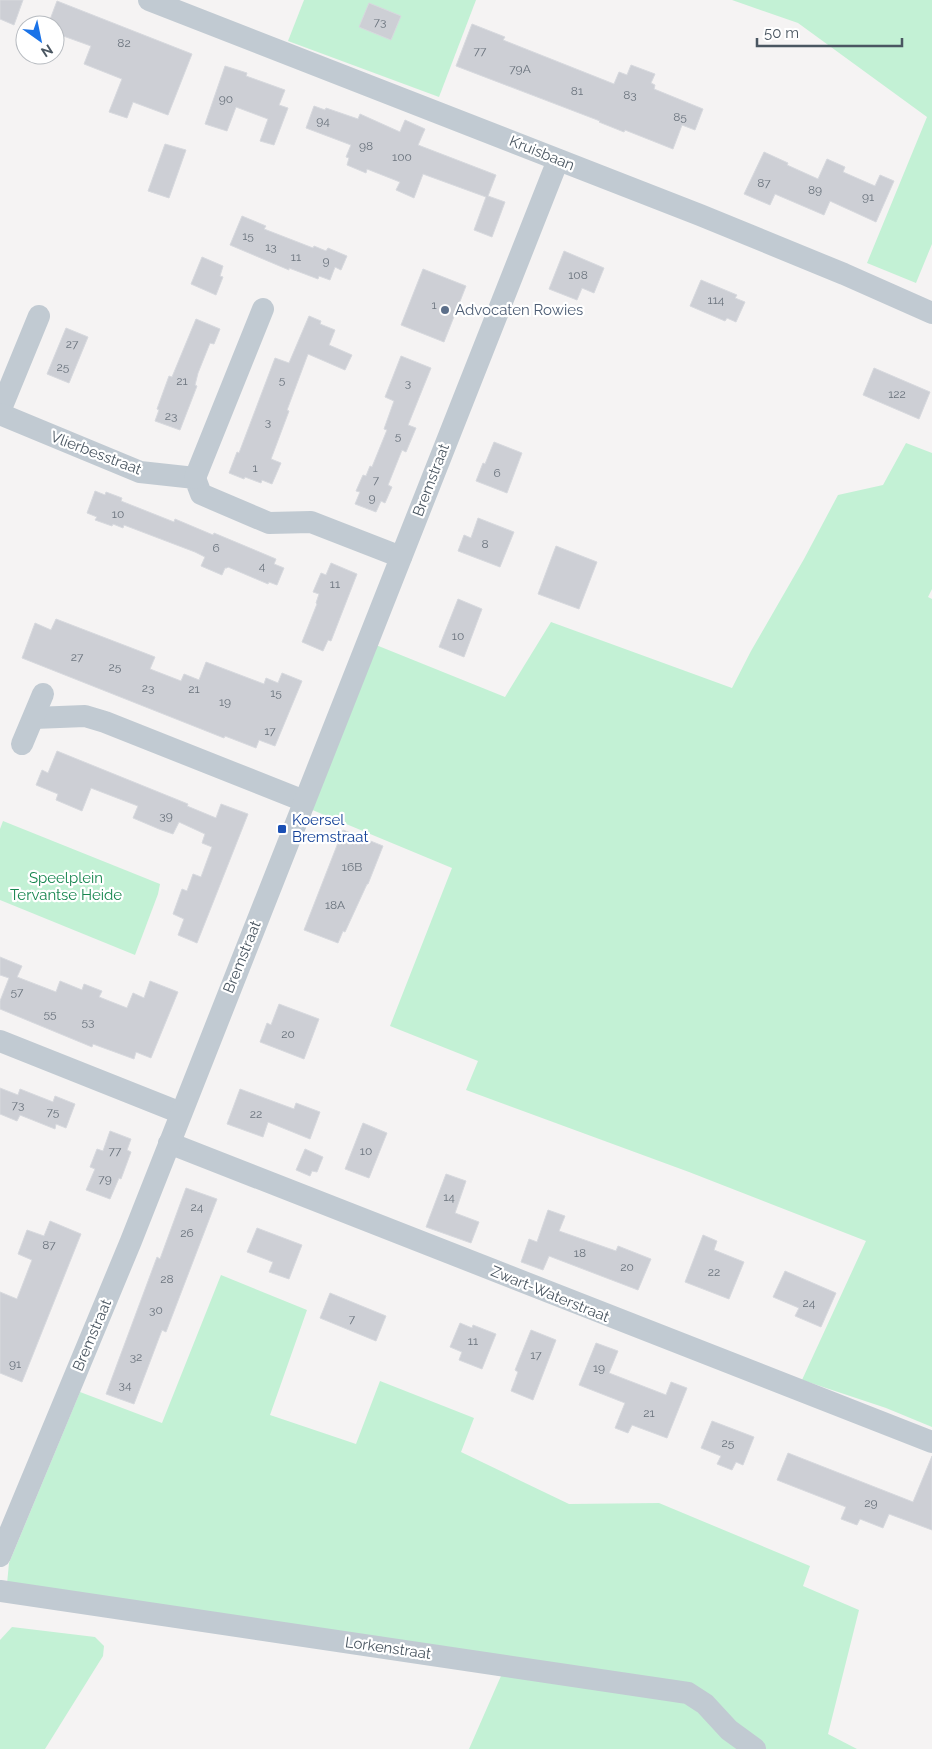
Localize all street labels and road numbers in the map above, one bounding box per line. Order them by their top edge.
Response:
street label: Kruisbaan [507,132,577,174]
street label: Vlierbesstraat [48,427,144,479]
street label: Bremstraat [409,441,453,519]
street label: Bremstraat [219,918,265,996]
street label: Zwart-Waterstraat [488,1262,612,1326]
street label: Bremstraat [69,1296,115,1374]
street label: Lorkenstraat [344,1633,432,1663]

